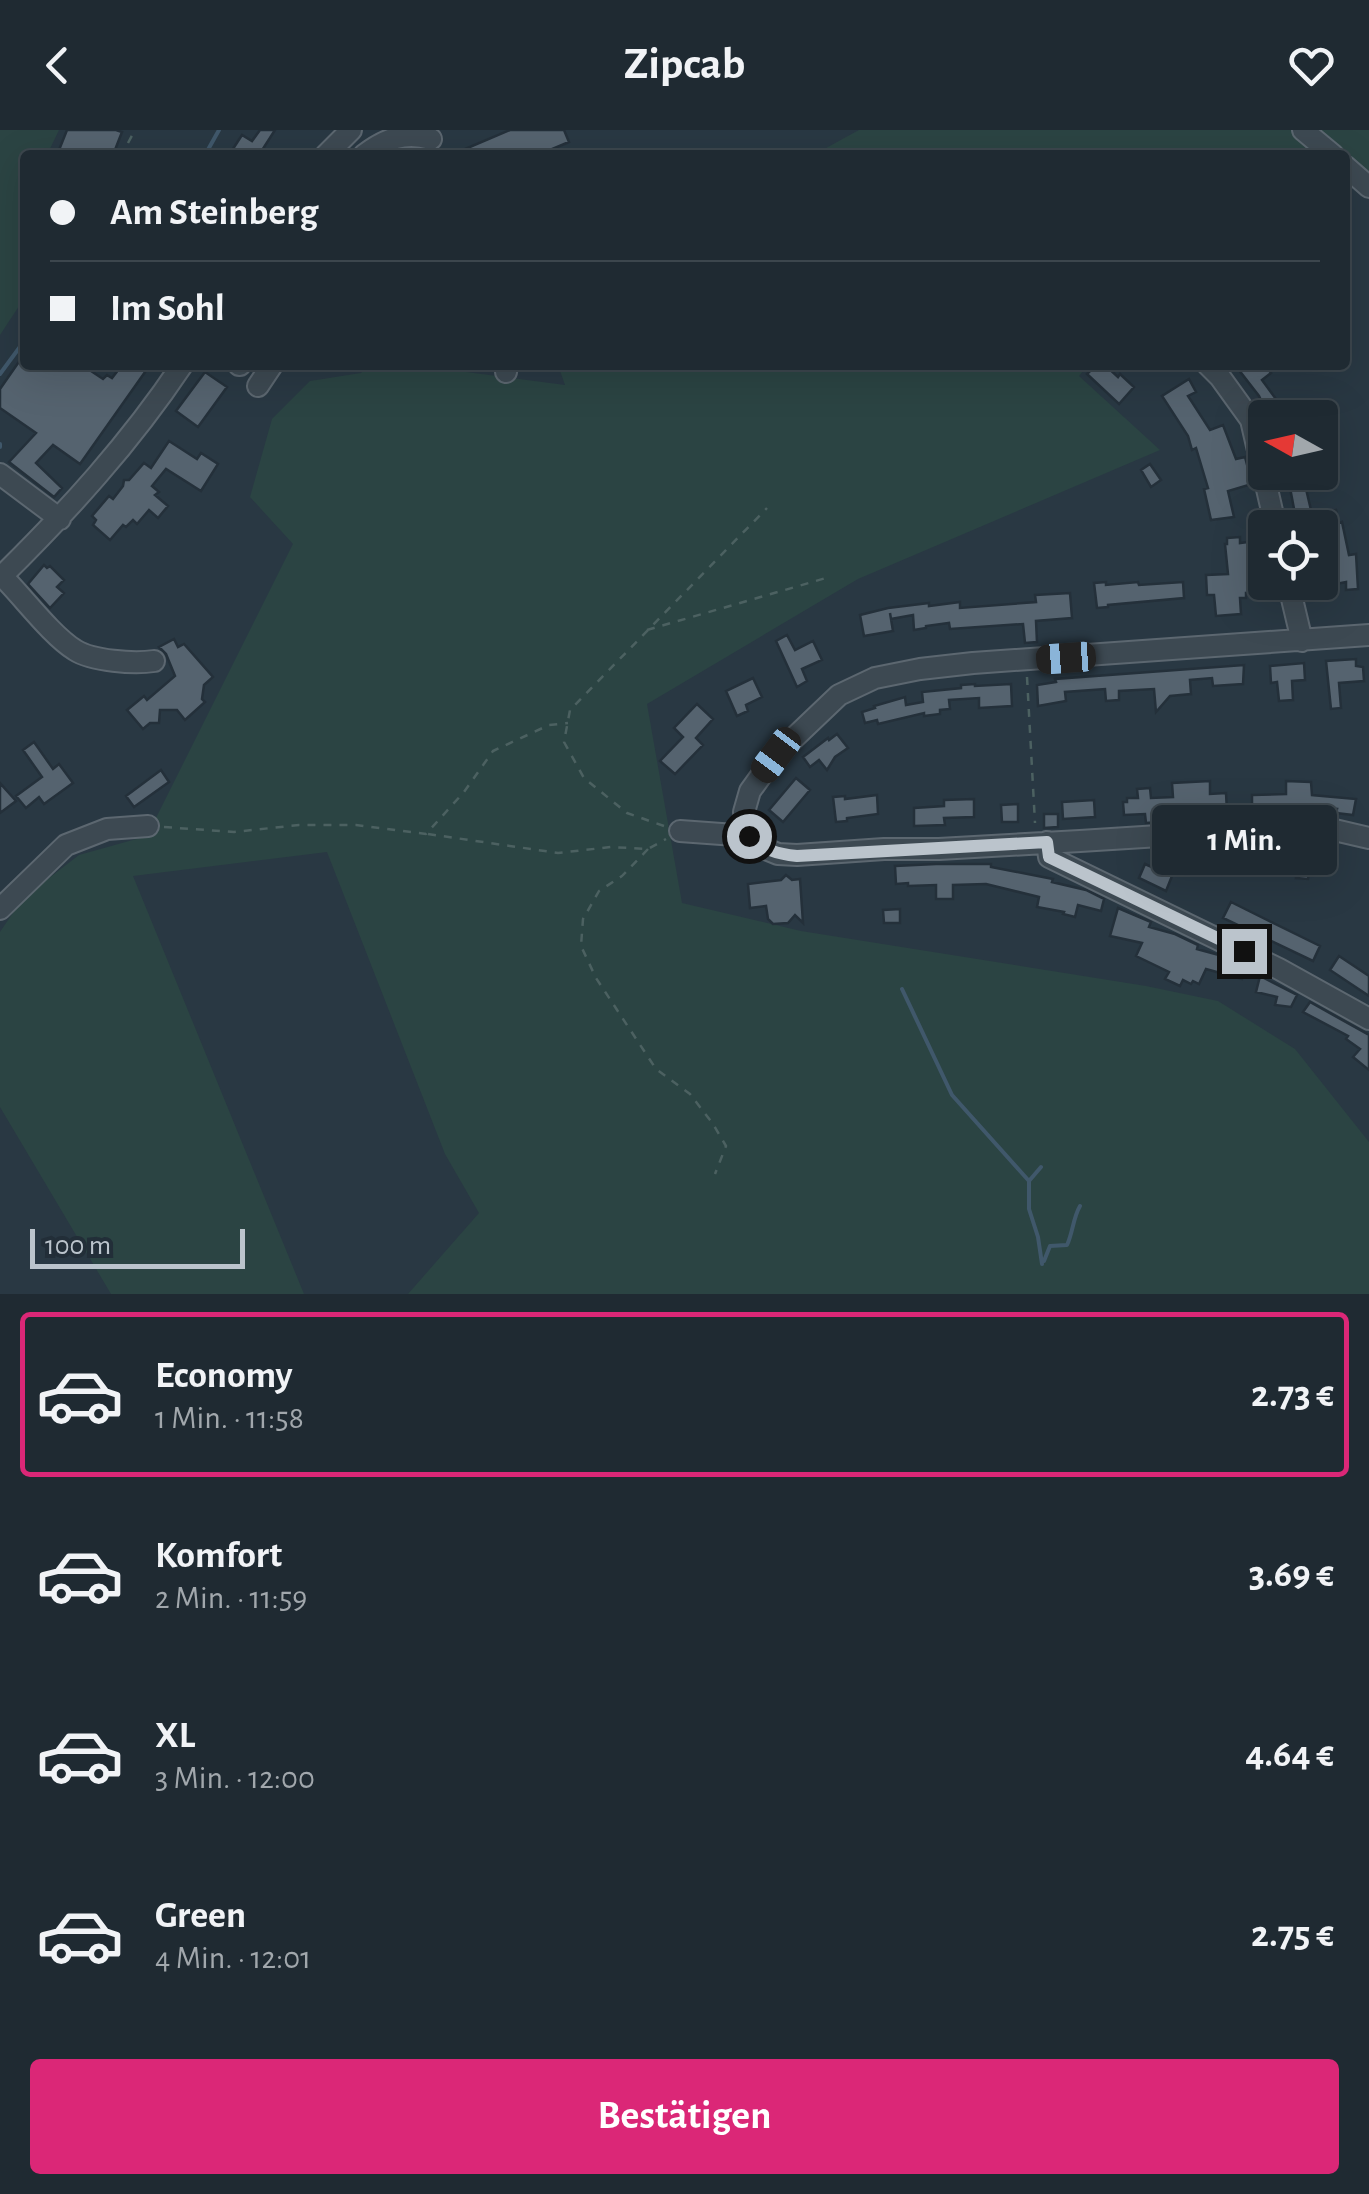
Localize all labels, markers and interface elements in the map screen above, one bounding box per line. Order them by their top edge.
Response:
icon: back [30,38,85,93]
icon: heart [1284,38,1339,93]
text: Zipcab [624,42,745,87]
text: Am Steinberg [110,194,318,232]
text: Im Sohl [110,290,225,328]
north arrow [1248,400,1338,490]
map controls [1248,400,1338,600]
button: locate [1248,510,1338,600]
car [1035,641,1097,675]
car [746,722,806,788]
callout: 1 Min. [1152,806,1336,876]
route start [727,814,772,859]
text: 1 Min. [1207,824,1282,856]
route end [1222,929,1267,974]
scale bar [30,1224,245,1268]
text: 100 m [45,1232,111,1260]
icon: car [35,1350,125,1440]
text: Economy [155,1357,293,1395]
text: 2.73 € [1251,1376,1334,1414]
text: 1 Min. · 11:58 [155,1402,304,1434]
icon: car [35,1530,125,1620]
text: Komfort [155,1537,282,1575]
text: 3.69 € [1249,1556,1334,1594]
text: 2 Min. · 11:59 [155,1582,307,1614]
icon: car [35,1710,125,1800]
text: XL [155,1717,195,1755]
text: 4.64 € [1245,1736,1334,1774]
text: 3 Min. · 12:00 [155,1762,315,1794]
icon: car [35,1890,125,1980]
text: Green [155,1897,246,1935]
text: 2.75 € [1251,1916,1334,1954]
text: 4 Min. · 12:01 [155,1942,311,1974]
button: Bestätigen [30,2059,1339,2174]

